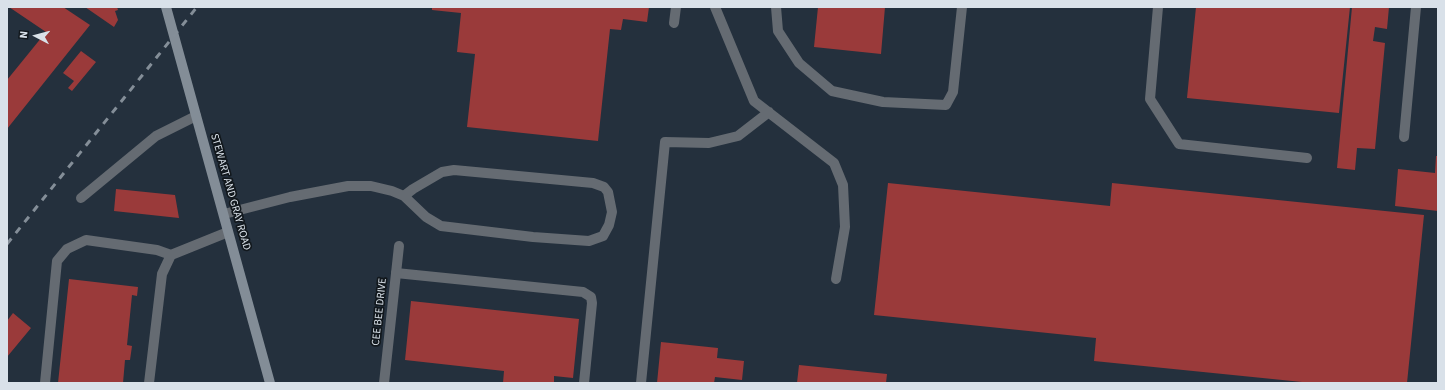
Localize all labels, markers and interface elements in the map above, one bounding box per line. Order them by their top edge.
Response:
north arrow [16,16,56,56]
text: N [16,30,31,39]
street label: STEWART AND GRAY ROAD [207,132,253,252]
street label: CEE BEE DRIVE [370,278,390,346]

